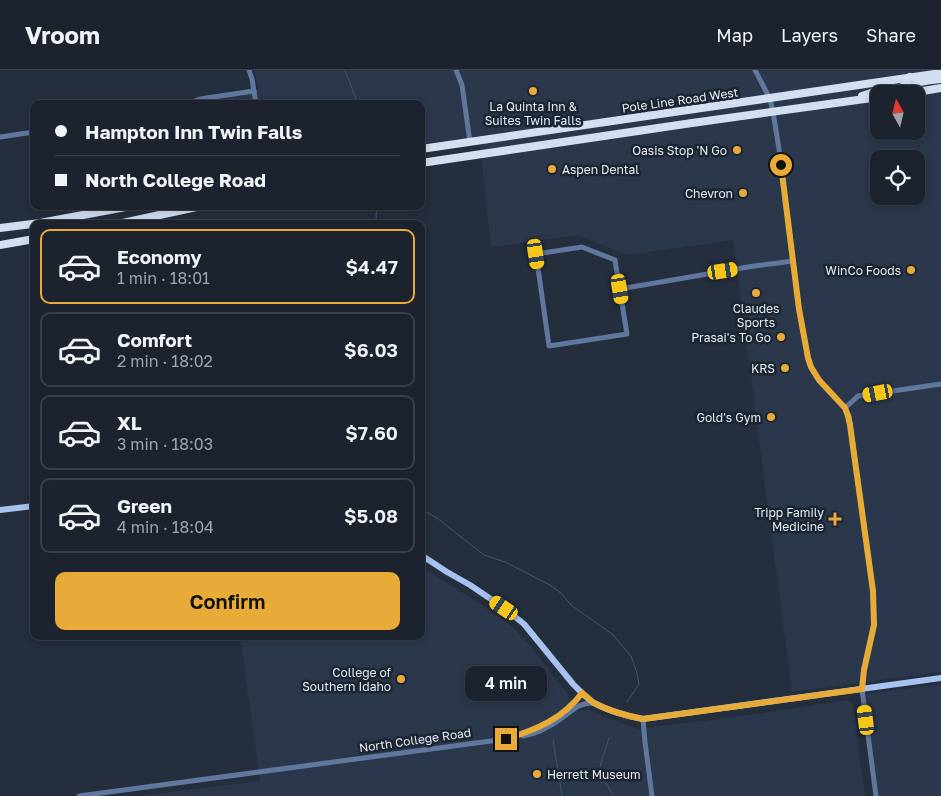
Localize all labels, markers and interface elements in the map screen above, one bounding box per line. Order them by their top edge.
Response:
text: Vroom [25,20,100,49]
text: Map [716,24,753,46]
text: Layers [781,24,838,46]
text: Share [866,24,916,46]
street label: Pole Line Road West [621,84,739,116]
marker: La Quinta Inn & Suites Twin Falls [527,85,539,97]
north arrow [870,85,925,140]
map controls [870,85,925,205]
place label: La Quinta Inn & Suites Twin Falls [485,99,581,128]
text: Hampton Inn Twin Falls [85,120,302,143]
place label: Oasis Stop 'N Go [632,143,727,158]
marker: Oasis Stop 'N Go [731,144,743,156]
button: locate [870,150,925,205]
route start [770,154,792,176]
place label: Aspen Dental [562,162,639,177]
marker: Aspen Dental [546,163,558,175]
text: North College Road [85,168,266,191]
place label: Chevron [685,186,733,201]
marker: Chevron [737,187,749,199]
car [526,238,545,270]
icon: car [57,244,102,289]
text: Economy [117,245,202,268]
text: $4.47 [345,255,398,278]
car [707,261,738,281]
place label: WinCo Foods [825,263,901,278]
marker: WinCo Foods [905,264,917,276]
text: 1 min · 18:01 [117,268,210,288]
car [610,273,629,305]
marker: Claudes Sports [750,287,762,299]
place label: Claudes Sports [733,301,779,330]
icon: car [57,327,102,372]
text: Comfort [117,328,192,351]
place label: Prasai's To Go [691,330,771,345]
marker: Prasai's To Go [775,331,787,343]
text: $6.03 [344,338,398,361]
text: 2 min · 18:02 [117,351,213,371]
place label: KRS [751,361,775,376]
marker: KRS [779,362,791,374]
car [861,383,894,403]
icon: car [57,410,102,455]
place label: Gold's Gym [696,410,761,425]
text: XL [117,411,142,434]
marker: Gold's Gym [765,411,777,423]
text: $7.60 [345,421,398,444]
text: 3 min · 18:03 [117,434,213,454]
icon: car [57,493,102,538]
text: Green [117,494,172,517]
text: $5.08 [344,504,398,527]
place label: Tripp Family Medicine [754,505,824,534]
marker: Tripp Family Medicine [828,512,842,526]
text: 4 min · 18:04 [117,517,214,537]
button: Confirm [55,572,400,630]
car [487,593,520,623]
place label: College of Southern Idaho [302,665,392,694]
callout: 4 min [465,666,547,702]
marker: College of Southern Idaho [395,673,407,685]
text: 4 min [485,673,527,693]
car [856,704,875,736]
street label: North College Road [358,725,472,755]
route end [495,728,517,750]
place label: Herrett Museum [547,767,641,782]
marker: Herrett Museum [531,768,543,780]

